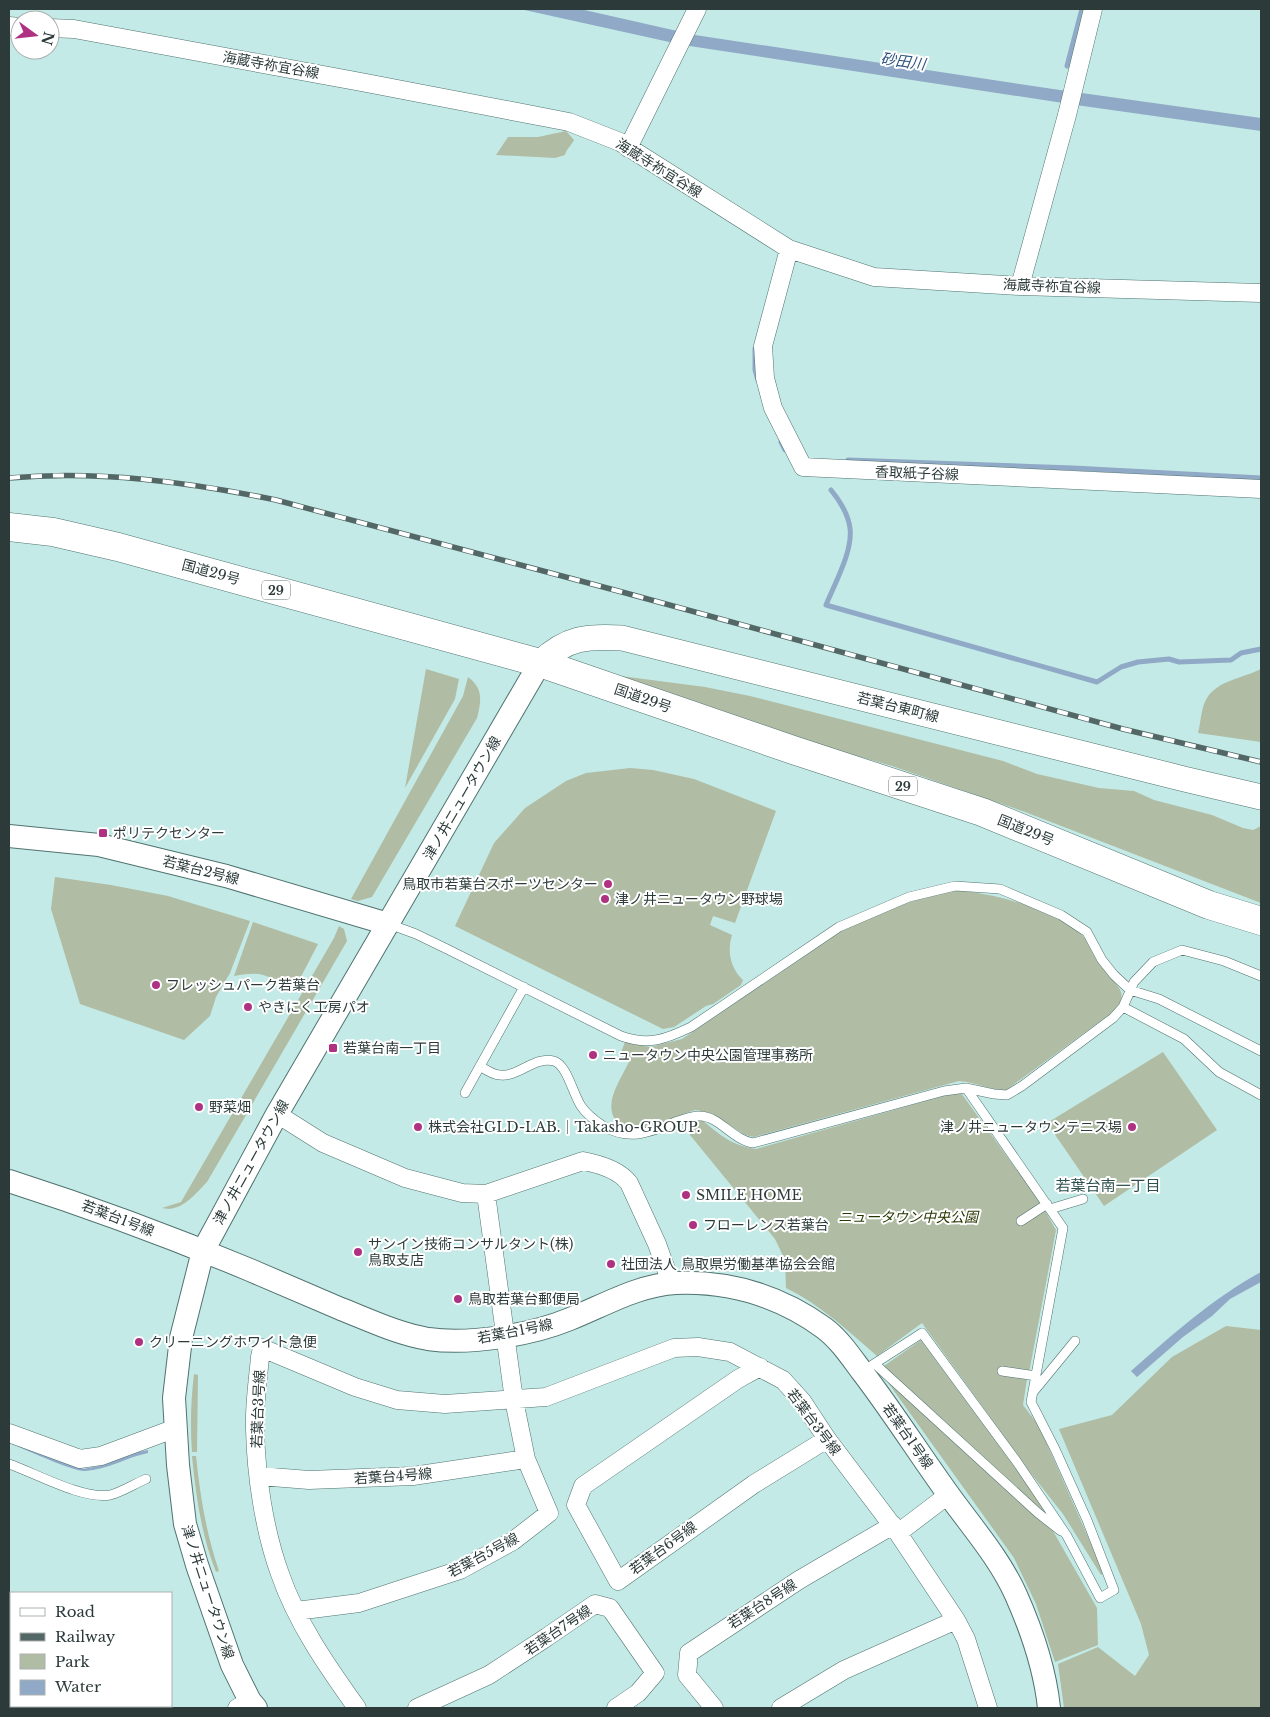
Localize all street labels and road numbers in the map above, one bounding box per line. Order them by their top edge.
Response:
street label: 海蔵寺祢宜谷線 [221,48,321,82]
street label: 海蔵寺祢宜谷線 [613,134,705,202]
street label: 海蔵寺祢宜谷線 [1003,275,1101,297]
street label: 香取紙子谷線 [875,463,959,483]
street label: 国道29号 [180,556,242,588]
road number: 29 [262,580,290,600]
street label: 国道29号 [612,680,674,716]
street label: 若葉台東町線 [855,688,941,726]
street label: 津ノ井ニュータウン線 [419,733,505,863]
road number: 29 [889,776,917,796]
street label: 国道29号 [995,810,1057,850]
street label: 若葉台2号線 [161,852,241,888]
street label: 津ノ井ニュータウン線 [209,1096,293,1228]
street label: 若葉台1号線 [79,1196,157,1240]
street label: 若葉台1号線 [476,1315,554,1347]
street label: 若葉台3号線 [248,1369,268,1449]
street label: 若葉台3号線 [783,1385,845,1459]
street label: 若葉台1号線 [879,1400,937,1472]
street label: 若葉台4号線 [353,1464,433,1488]
street label: 若葉台6号線 [626,1517,700,1579]
street label: 津ノ井ニュータウン線 [178,1523,238,1661]
street label: 若葉台5号線 [444,1529,522,1581]
street label: 若葉台8号線 [724,1575,800,1633]
street label: 若葉台7号線 [521,1601,595,1659]

